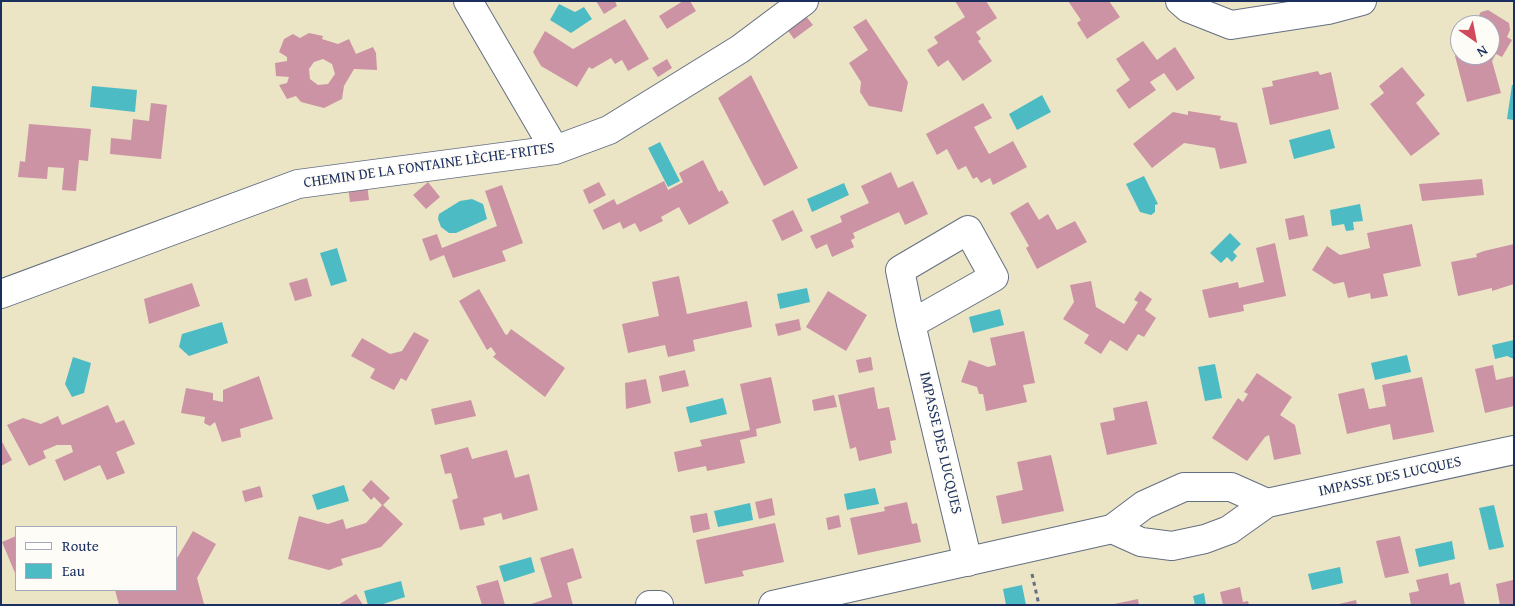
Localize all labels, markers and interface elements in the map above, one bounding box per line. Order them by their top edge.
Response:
north arrow [1450,15,1500,65]
text: N [1473,41,1492,63]
street label: CHEMIN DE LA FONTAINE LÈCHE-FRITES [302,139,556,193]
street label: IMPASSE DES LUCQUES [915,370,965,516]
street label: IMPASSE DES LUCQUES [1317,453,1463,501]
legend [15,526,178,591]
text: Route [62,535,99,556]
text: Eau [62,560,85,581]

